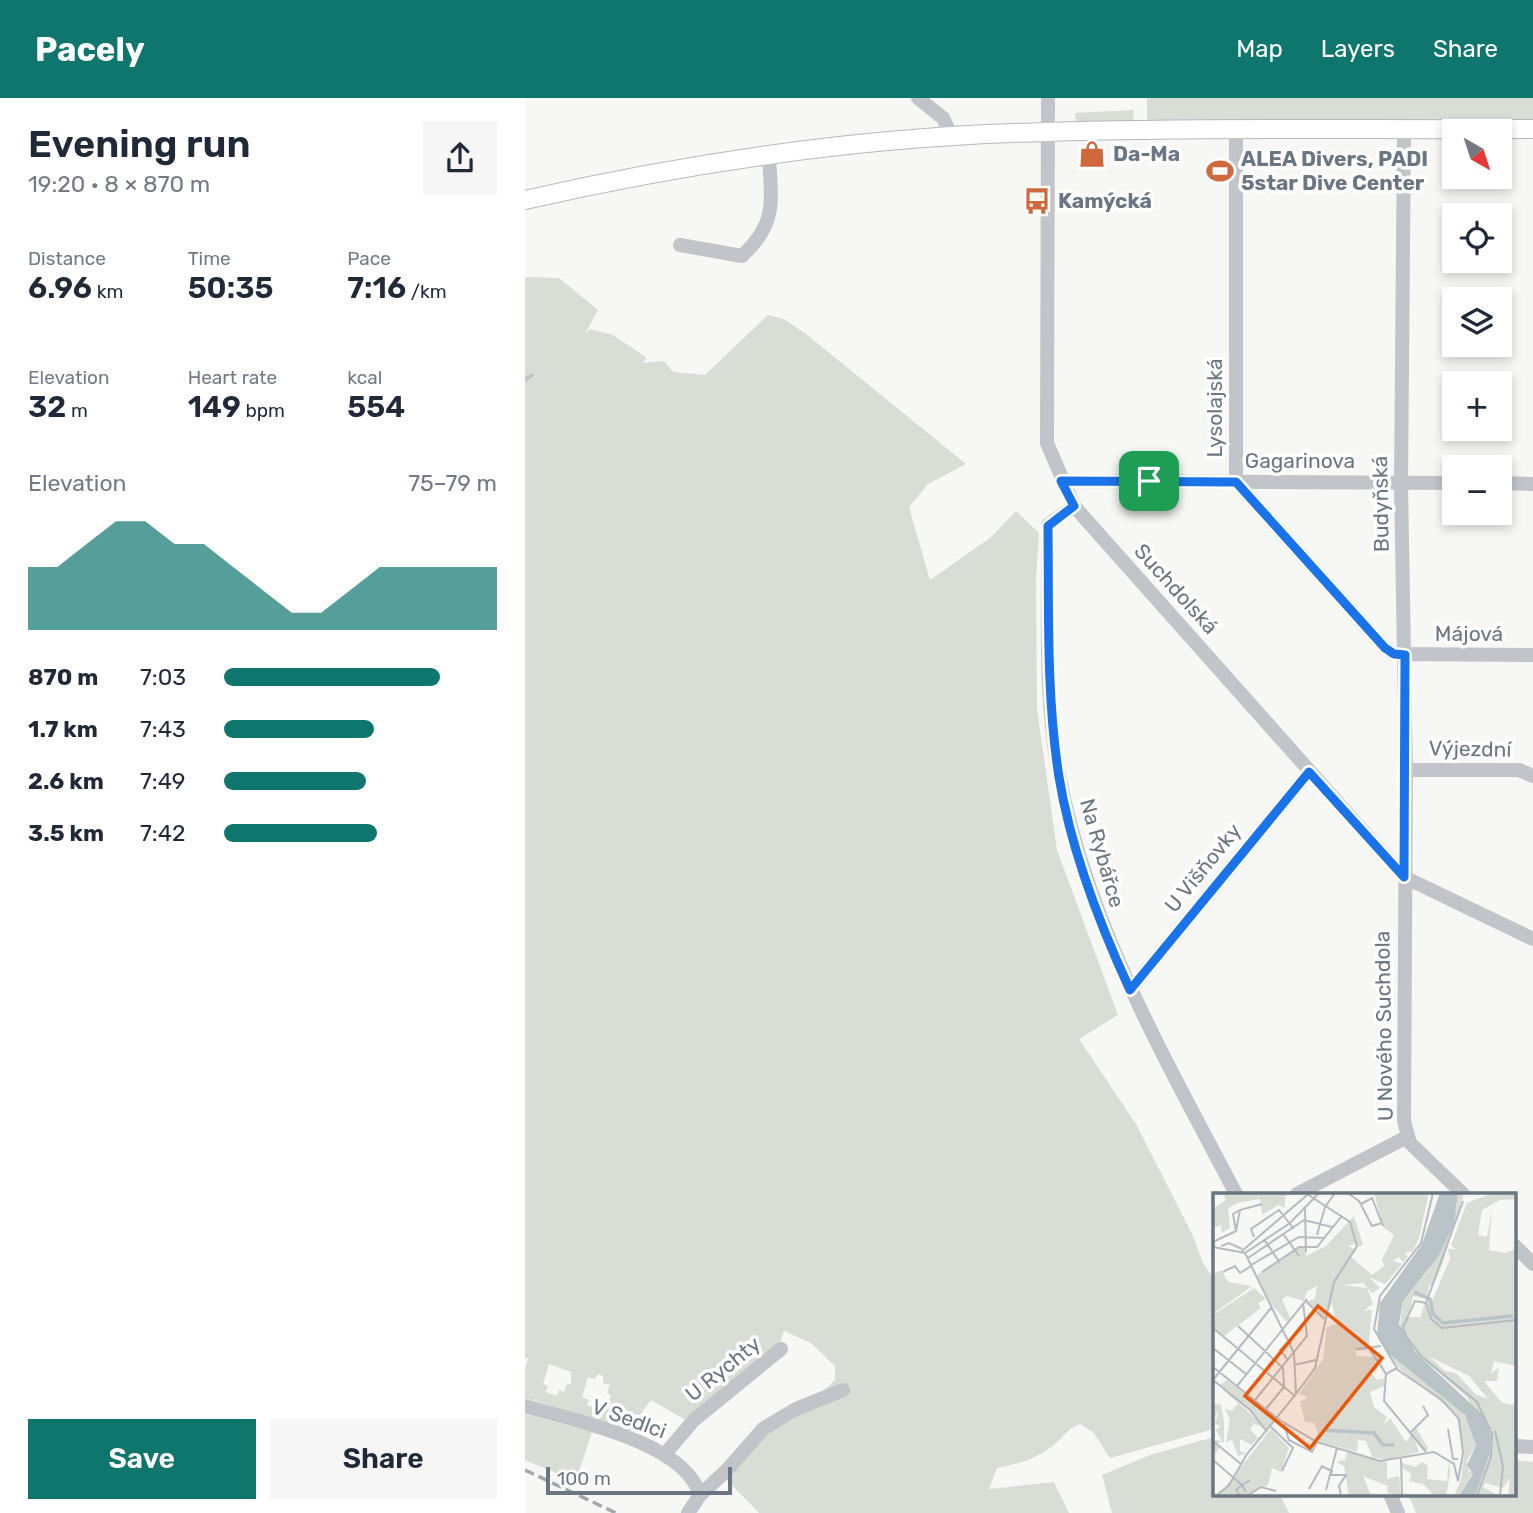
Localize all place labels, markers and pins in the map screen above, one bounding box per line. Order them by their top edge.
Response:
shop icon: Da-Ma [1077,139,1107,169]
place label: Da-Ma [1113,141,1180,166]
place label: ALEA Divers, PADI 5star Dive Center [1241,146,1428,195]
sports icon: ALEA Divers, PADI 5star Dive Center [1205,156,1235,186]
bus stop icon: Kamýcká [1022,186,1052,216]
place label: Kamýcká [1058,188,1152,213]
pin [1119,451,1179,511]

